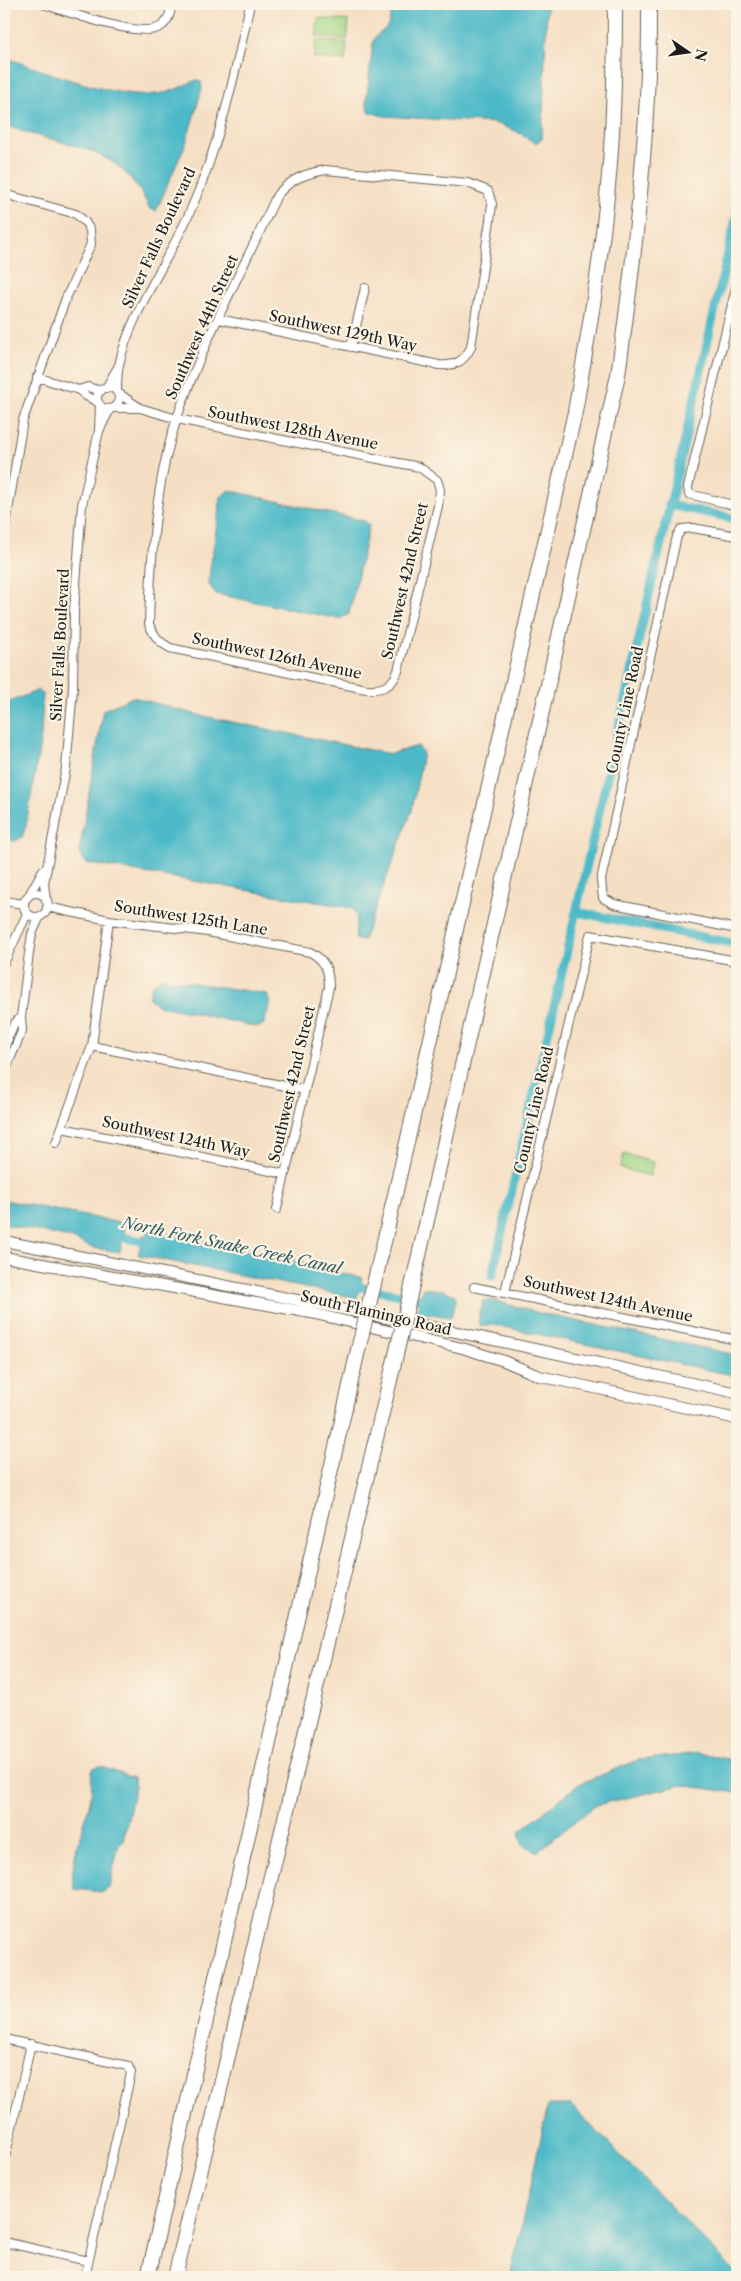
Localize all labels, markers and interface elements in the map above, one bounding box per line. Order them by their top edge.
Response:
north arrow [664,28,714,78]
text: N [691,47,711,63]
street label: Silver Falls Boulevard [118,164,199,311]
street label: Southwest 44th Street [161,251,242,402]
street label: Southwest 129th Way [267,306,419,356]
street label: Southwest 128th Avenue [206,402,380,453]
street label: Southwest 42nd Street [377,500,432,661]
street label: Silver Falls Boulevard [46,568,73,722]
street label: Southwest 126th Avenue [191,628,364,683]
street label: County Line Road [602,644,647,775]
street label: Southwest 125th Lane [113,896,269,939]
street label: Southwest 42nd Street [264,1003,319,1164]
street label: County Line Road [510,1044,557,1175]
street label: Southwest 124th Way [100,1112,252,1162]
water label: North Fork Snake Creek Canal [118,1212,346,1278]
street label: Southwest 124th Avenue [522,1271,695,1326]
street label: South Flamingo Road [299,1286,453,1339]

